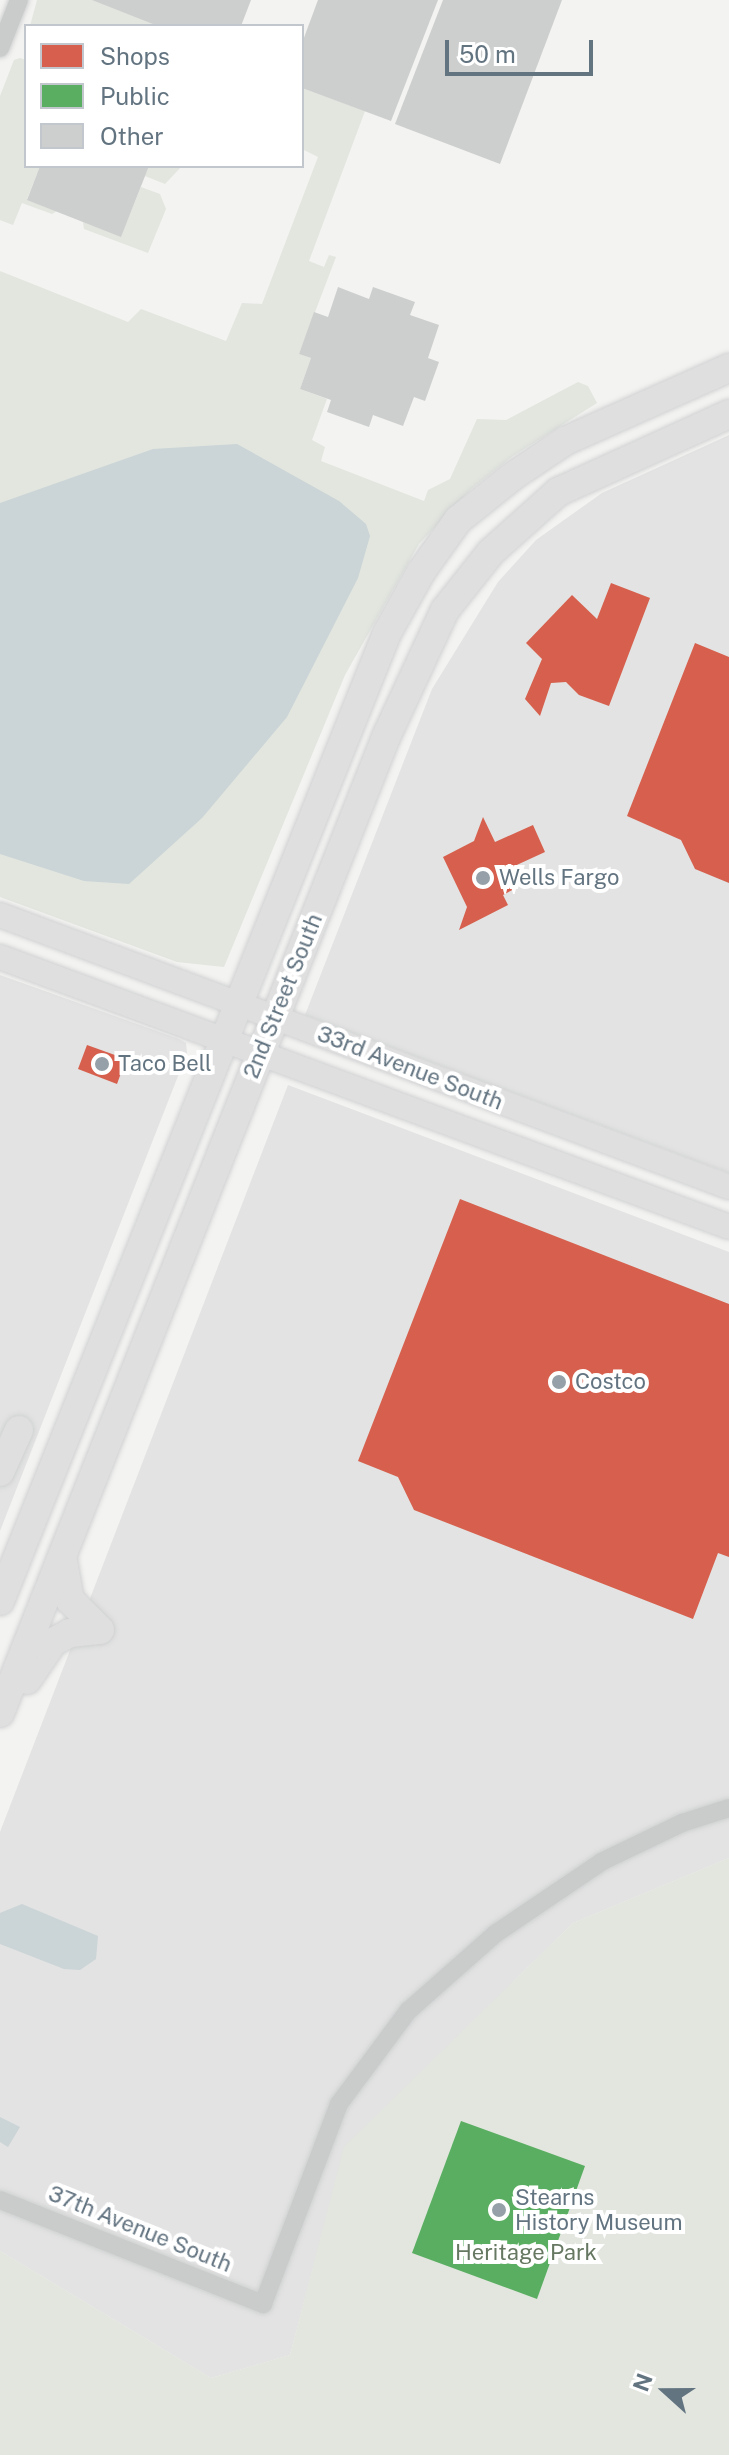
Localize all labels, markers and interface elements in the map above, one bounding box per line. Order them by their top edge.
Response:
legend [24,24,304,168]
scale bar [449,24,597,74]
text: 50 m [459,40,516,68]
text: Shops [100,42,170,70]
text: Public [100,82,170,110]
text: Other [100,122,164,150]
place label: Wells Fargo [499,865,620,891]
marker: Wells Fargo [474,869,492,887]
street label: 2nd Street South [238,910,328,1082]
street label: 33rd Avenue South [314,1020,506,1116]
place label: Taco Bell [118,1051,212,1077]
marker: Taco Bell [93,1055,111,1073]
place label: Costco [575,1369,646,1395]
marker: Costco [550,1373,568,1391]
street label: 37th Avenue South [45,2180,235,2278]
place label: Stearns History Museum [515,2184,683,2236]
marker: Stearns History Museum [490,2201,508,2219]
park label: Heritage Park [455,2240,597,2266]
north arrow [625,2351,705,2431]
text: N [627,2370,658,2395]

